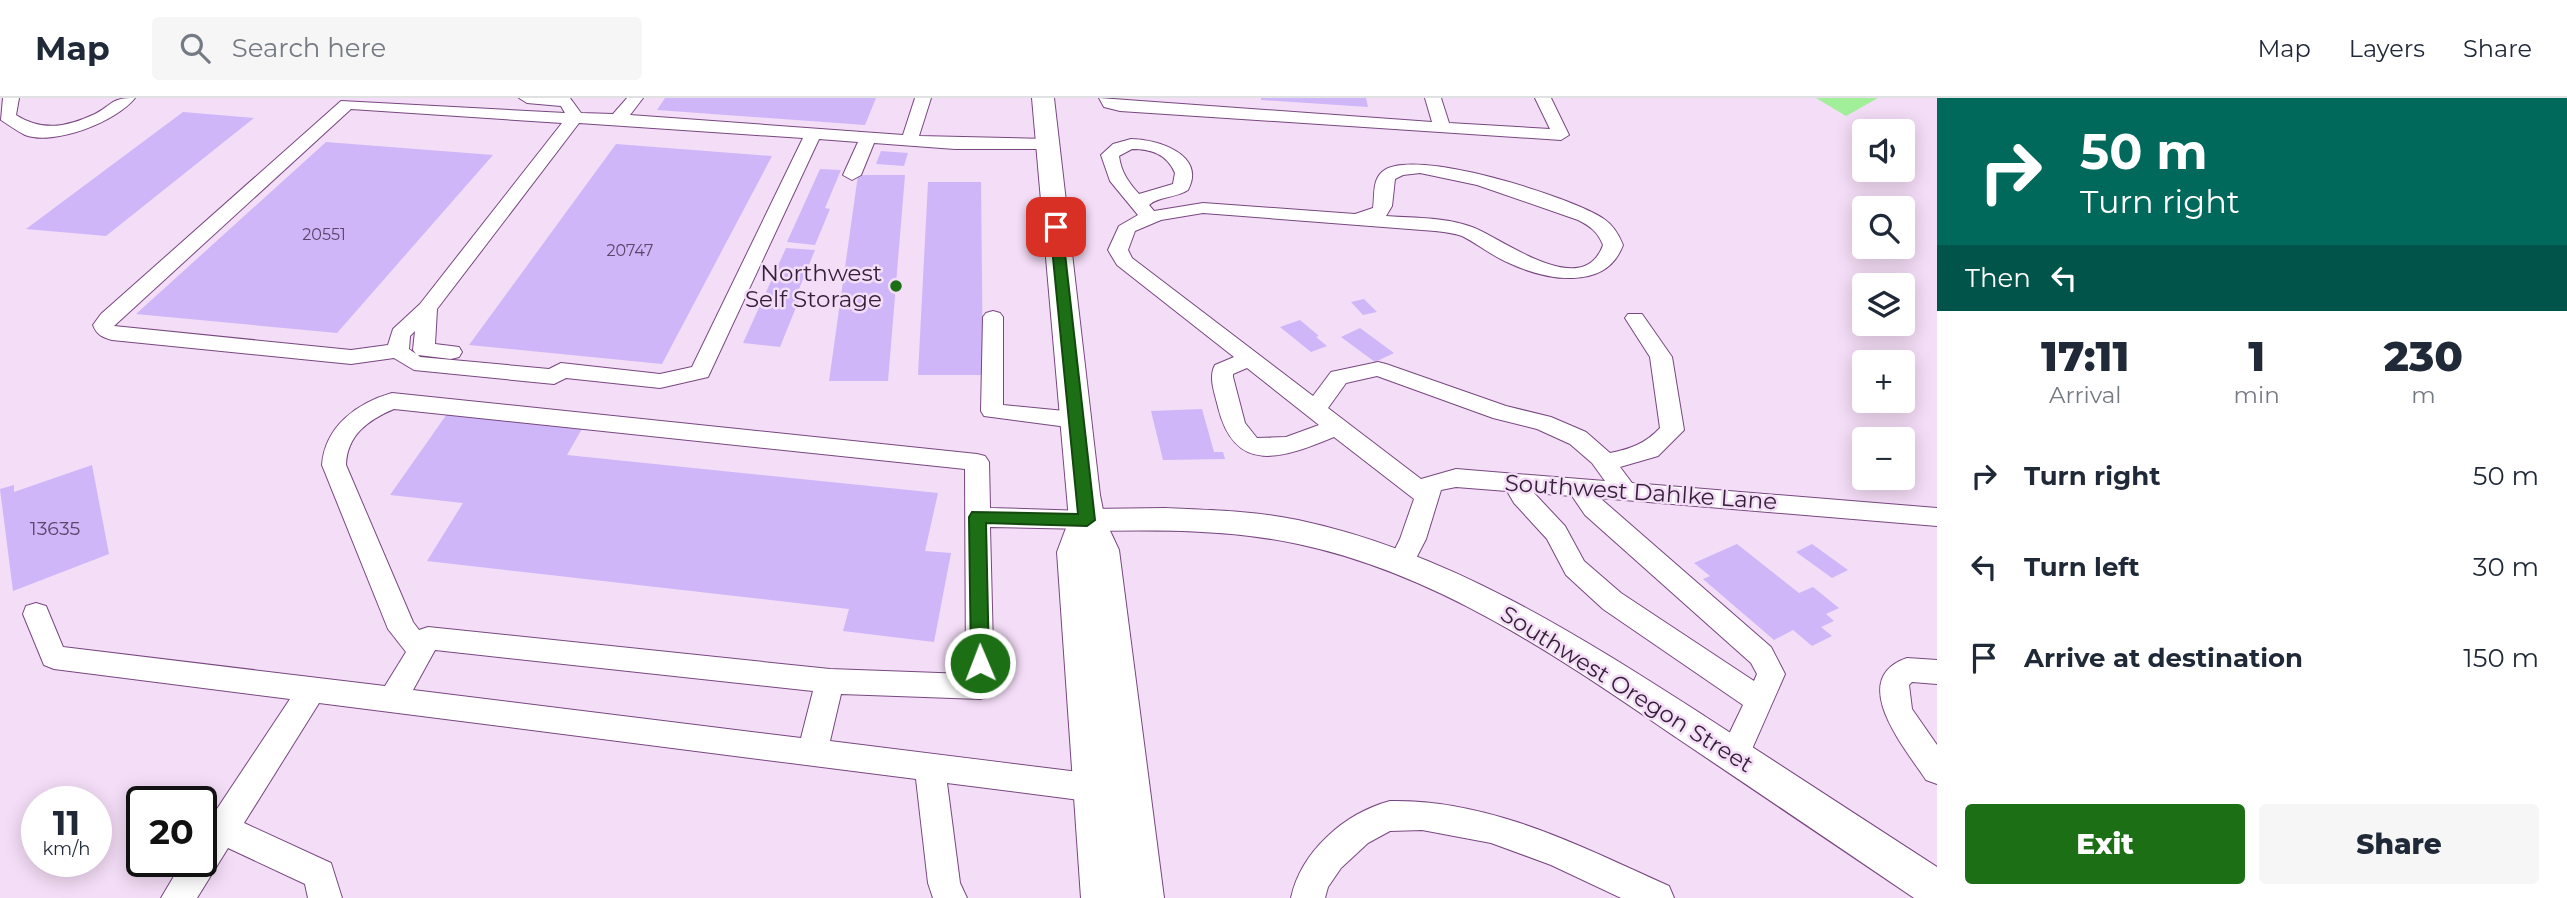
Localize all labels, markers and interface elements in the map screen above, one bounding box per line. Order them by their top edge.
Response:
search box [152,17,642,80]
text: Map [35,28,110,68]
icon: search [176,29,214,67]
text: Search here [232,32,386,64]
text: Map [2257,34,2311,63]
text: Layers [2349,34,2425,63]
text: Share [2463,34,2532,63]
map controls [1852,119,1915,490]
button: sound [1852,119,1915,182]
text: 50 m [2080,122,2208,181]
icon: right [1965,126,2056,217]
text: Turn right [2080,182,2240,221]
button: search [1852,196,1915,259]
pin [1026,197,1086,257]
icon: arrive [1037,208,1075,246]
house number: 20551 [302,225,346,244]
house number: 20747 [606,241,654,260]
place label: Northwest Self Storage [745,259,882,313]
icon: left [2045,259,2083,297]
text: Then [1965,262,2031,294]
button: layers [1852,273,1915,336]
marker: Northwest Self Storage [888,278,904,294]
text: 17:11 [2041,330,2130,382]
text: 1 [2248,330,2265,382]
text: 230 [2384,330,2463,382]
button: + [1852,350,1915,413]
text: Arrival [2049,381,2122,409]
text: min [2234,381,2280,409]
text: m [2411,381,2436,409]
button: − [1852,427,1915,490]
icon: right [1965,457,2003,495]
text: Turn right [2024,460,2160,492]
text: 50 m [2473,460,2539,492]
street label: Southwest Dahlke Lane [1504,469,1778,515]
house number: 13635 [30,517,80,540]
icon: left [1965,548,2003,586]
text: Turn left [2024,551,2140,583]
text: 30 m [2473,551,2539,583]
street label: Southwest Oregon Street [1496,600,1758,778]
position arrow [943,626,1017,700]
icon: arrive [1965,639,2003,677]
text: Arrive at destination [2024,642,2303,674]
text: 150 m [2463,642,2539,674]
speed limit sign: 20 [126,786,217,877]
text: 11 [53,801,80,844]
button: Exit [1965,804,2245,884]
button: Share [2259,804,2539,884]
text: km/h [42,838,91,860]

